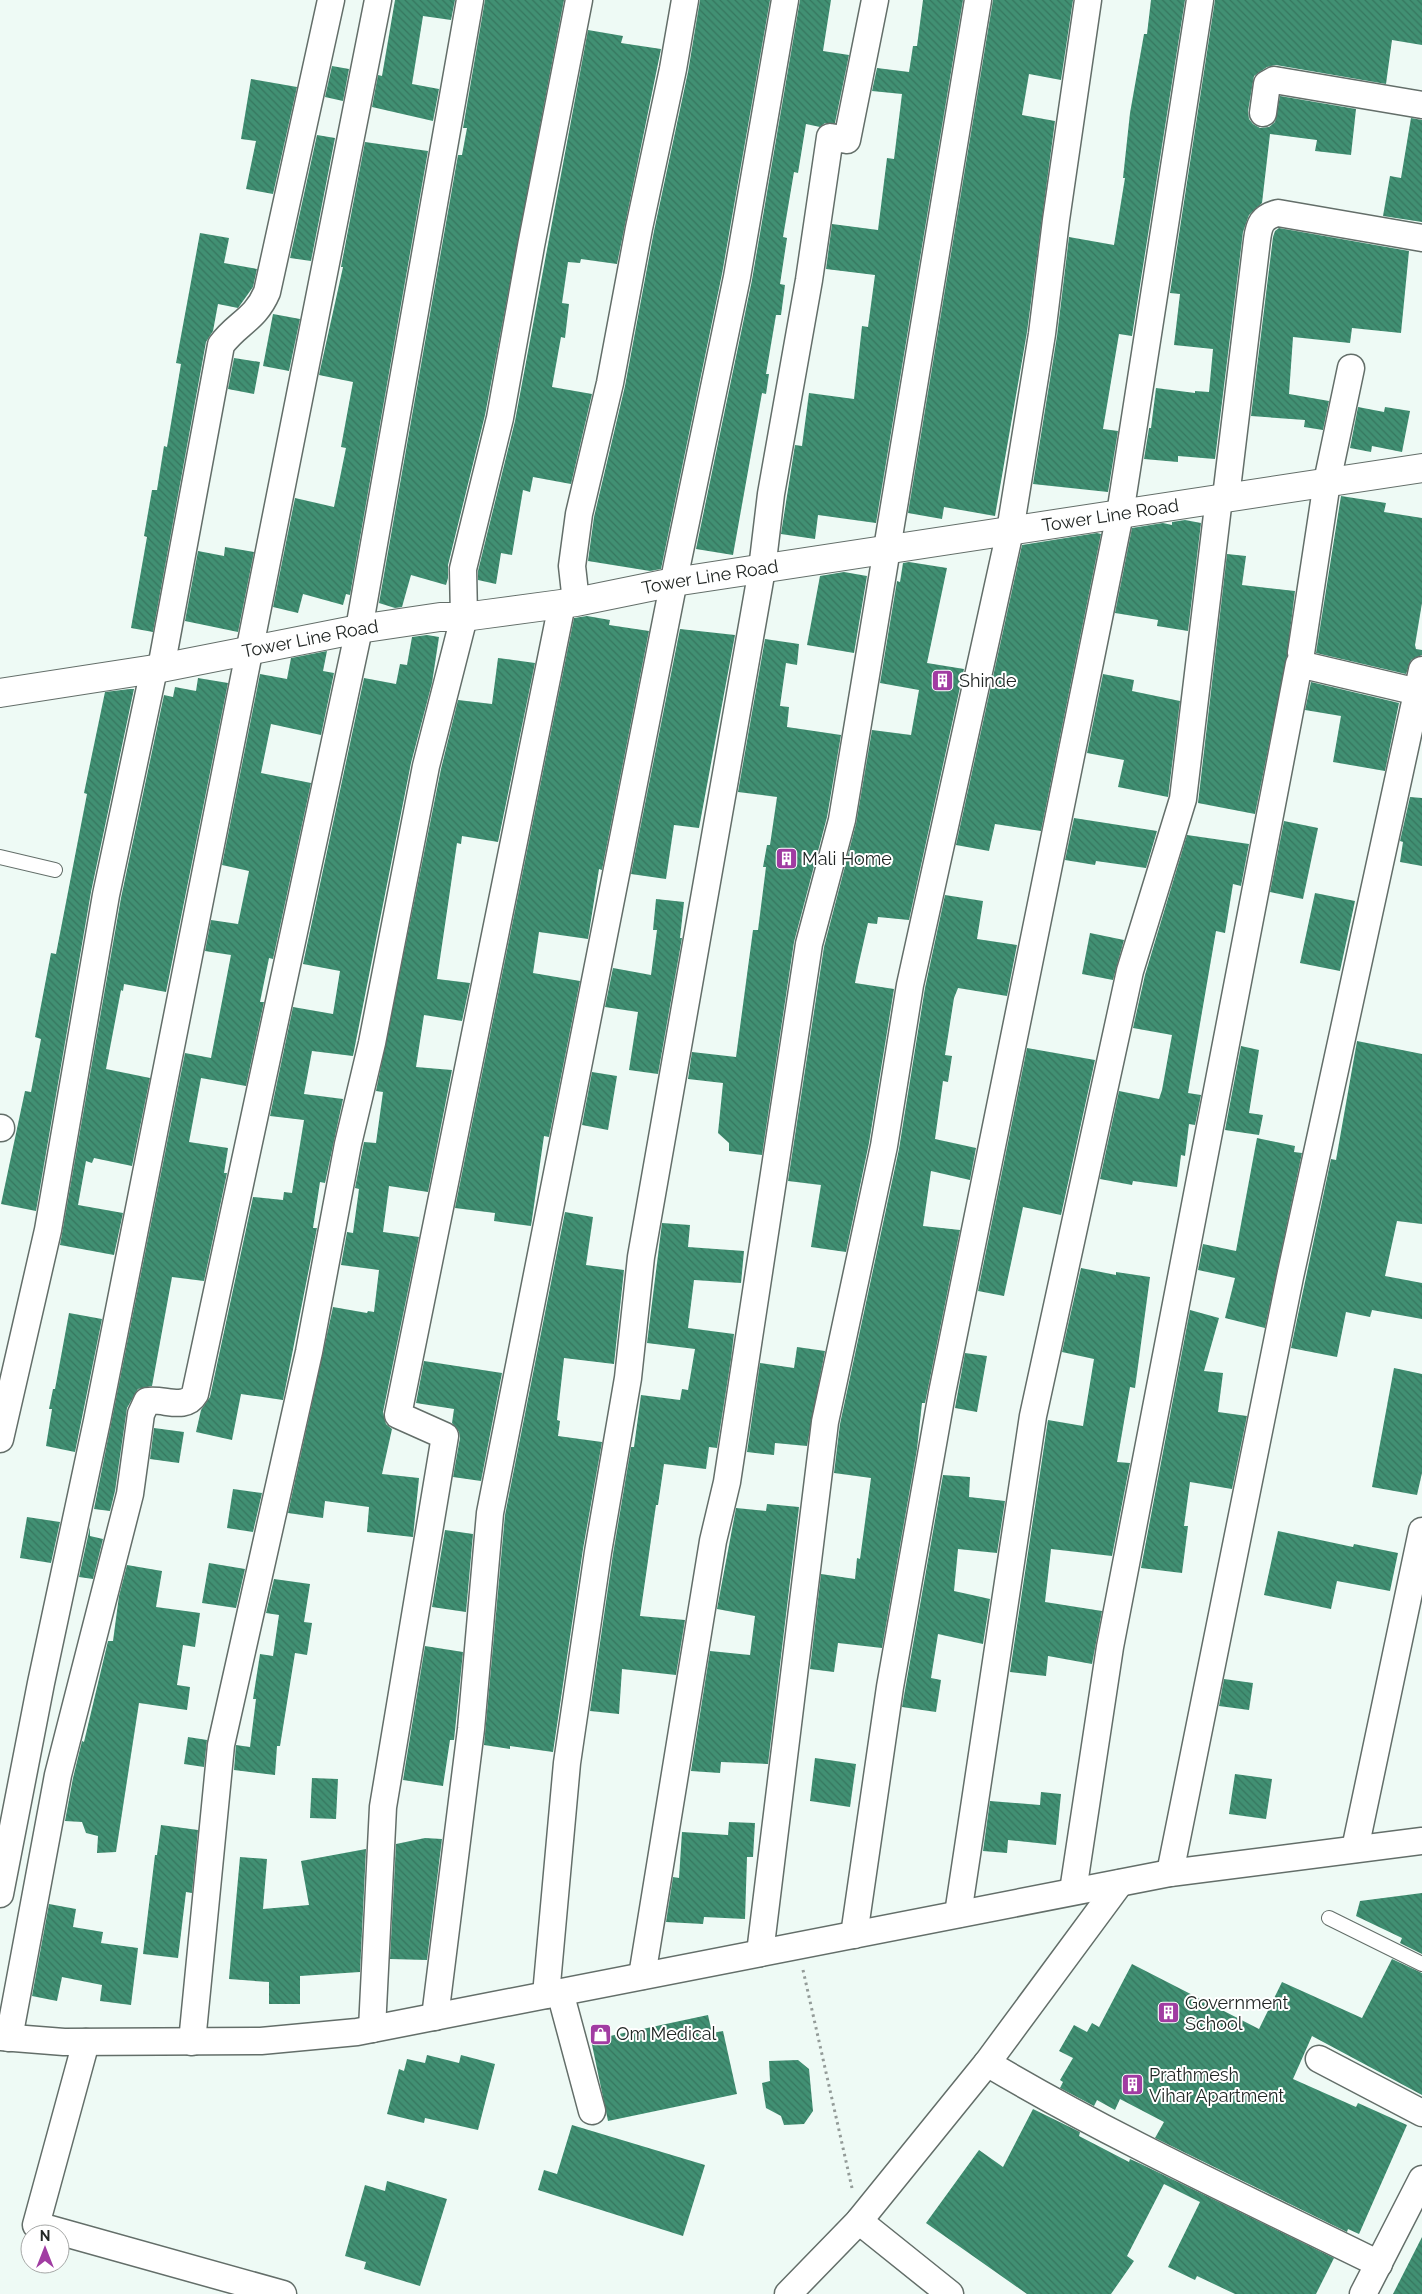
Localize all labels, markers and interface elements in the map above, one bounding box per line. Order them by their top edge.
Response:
street label: Tower Line Road [1040,494,1180,536]
street label: Tower Line Road [640,555,780,598]
street label: Tower Line Road [240,615,380,662]
building icon: Shinde [931,669,955,693]
place label: Shinde [959,670,1017,691]
building icon: Mali Home [774,847,798,871]
place label: Mali Home [802,848,892,869]
place label: Government School [1185,1992,1288,2034]
building icon: Government School [1157,2001,1181,2025]
shop icon: Om Medical [588,2022,612,2046]
place label: Om Medical [616,2023,717,2044]
place label: Prathmesh Vihar Apartment [1149,2064,1284,2106]
building icon: Prathmesh Vihar Apartment [1121,2073,1145,2097]
north arrow [20,2224,70,2274]
text: N [40,2228,50,2244]

